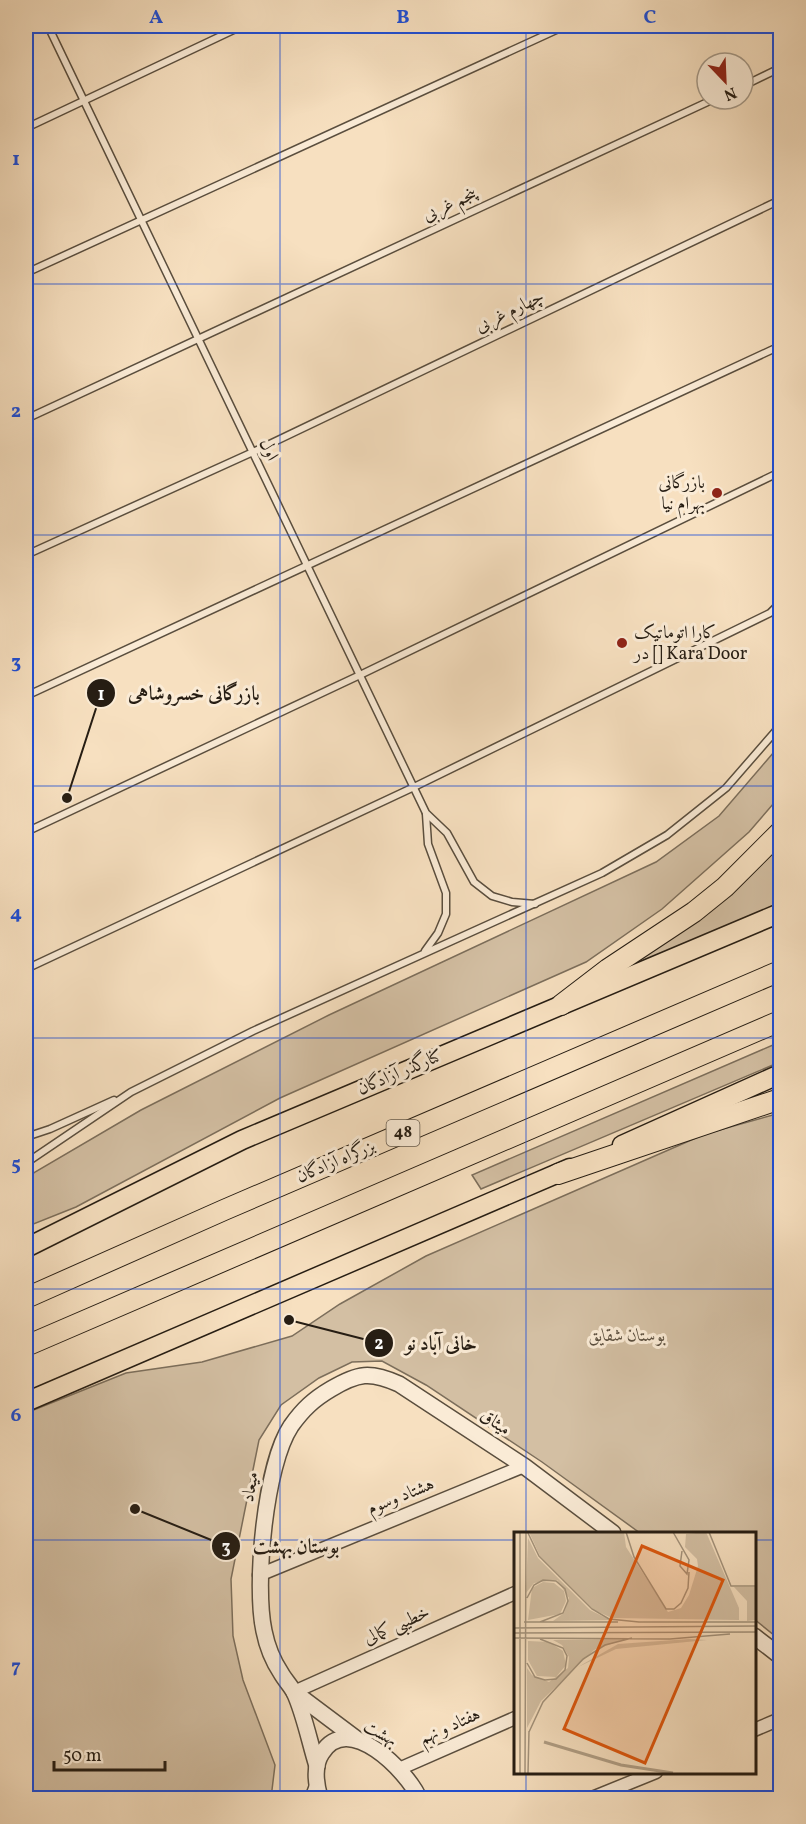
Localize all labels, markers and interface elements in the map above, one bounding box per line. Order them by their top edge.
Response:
text: A [149,4,163,32]
text: B [396,4,410,32]
text: C [644,4,657,32]
north arrow [695,51,755,111]
text: N [720,81,740,106]
text: 1 [12,146,20,174]
street label: پنجم غربی [419,181,483,231]
street label: چهارم غربی [471,285,549,341]
text: 2 [11,398,21,426]
street label: اول [252,435,284,465]
place label: بازرگانی بهرام نیا [659,471,705,519]
marker: بازرگانی بهرام نیا [710,486,724,500]
place label: کارا اتوماتیک در [] Kara Door [632,621,748,667]
marker: کارا اتوماتیک در [] Kara Door [615,636,629,650]
text: 3 [11,649,21,677]
callout: بازرگانی خسروشاهی [86,674,271,712]
text: بازرگانی خسروشاهی [127,681,260,709]
text: 1 [97,683,105,708]
text: 4 [10,900,22,928]
street label: کنارگذر آزادگان [353,1042,446,1102]
road number: 48 [386,1120,420,1146]
street label: بزرگراه آزادگان [292,1133,379,1190]
text: 5 [11,1151,21,1179]
callout: خانی آباد نو [364,1324,489,1362]
park label: بوستان شقایق [588,1324,666,1349]
text: خانی آباد نو [403,1331,477,1359]
text: 2 [374,1332,384,1357]
text: 6 [11,1402,22,1430]
street label: میثاق [475,1404,515,1442]
street label: میعاد [236,1470,266,1504]
street label: هشتاد وسوم [364,1472,439,1524]
callout: بوستان بهشت [211,1527,351,1565]
inset map [514,1532,755,1773]
text: بوستان بهشت [253,1534,339,1562]
text: 3 [221,1536,231,1561]
street label: خطیبی کمالی [360,1600,434,1653]
text: 7 [11,1653,21,1681]
street label: هفتاد و نهم [415,1702,486,1754]
street label: بهشت [358,1715,402,1753]
scale bar [54,1734,165,1772]
text: 50 m [63,1744,102,1769]

